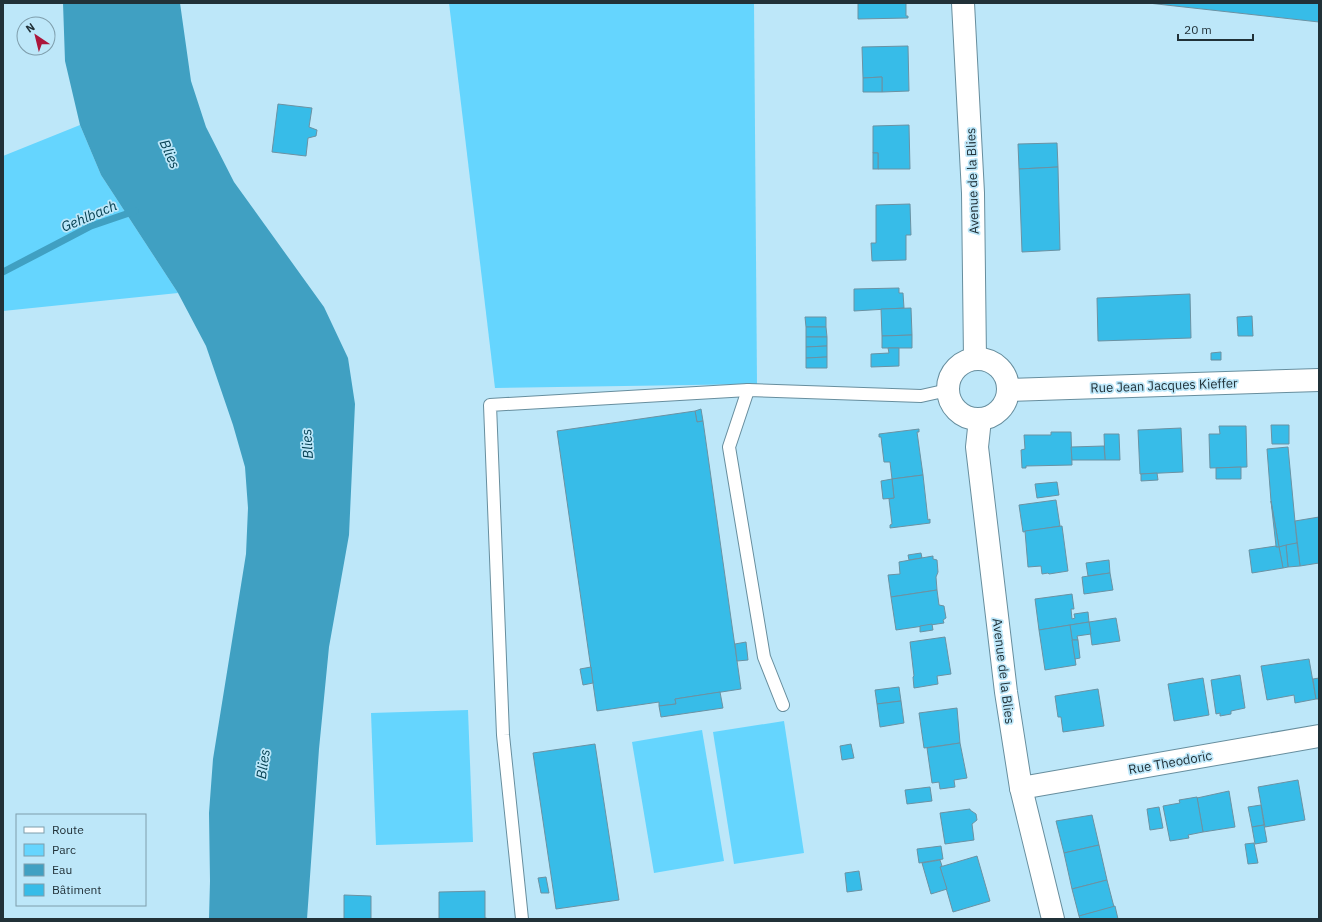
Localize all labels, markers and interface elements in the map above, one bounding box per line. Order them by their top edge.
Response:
north arrow [16,16,56,56]
scale bar [1178,16,1253,42]
text: N [23,20,38,36]
text: 20 m [1184,22,1212,37]
street label: Avenue de la Blies [962,127,983,235]
water label: Blies [156,137,184,172]
water label: Gehlbach [58,196,120,236]
street label: Rue Jean Jacques Kieffer [1090,374,1238,397]
water label: Blies [297,428,317,460]
street label: Avenue de la Blies [989,617,1018,725]
street label: Rue Theodoric [1127,747,1214,778]
water label: Blies [252,748,274,780]
legend [16,814,146,906]
text: Route [52,822,84,837]
text: Parc [52,842,76,857]
text: Eau [52,862,72,877]
text: Bâtiment [52,882,102,897]

